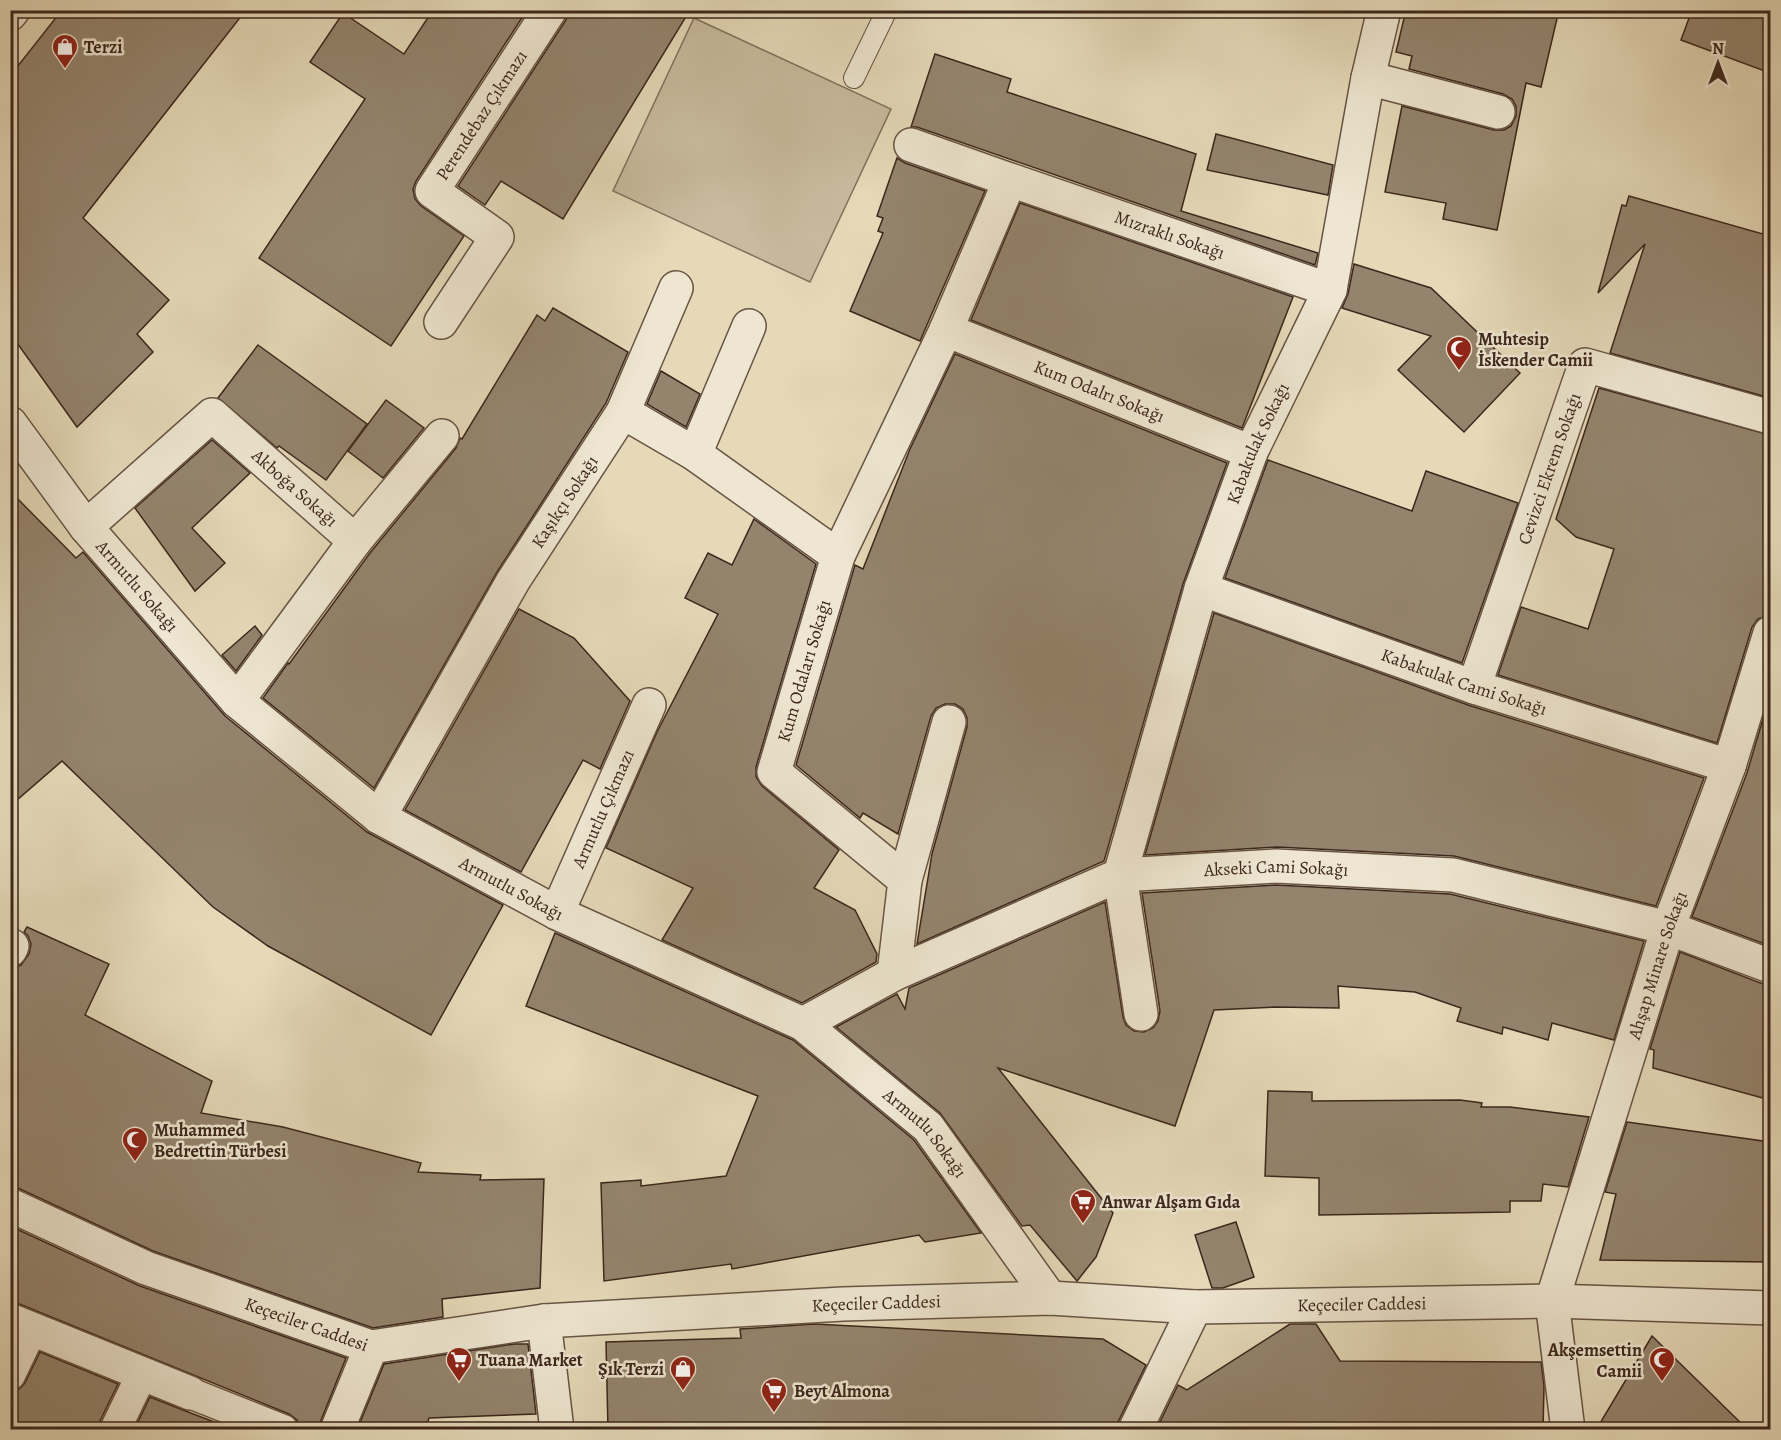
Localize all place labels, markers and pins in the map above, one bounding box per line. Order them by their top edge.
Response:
shop icon: Terzi [50,32,80,70]
place label: Terzi [84,35,123,59]
place label: Muhtesip İskender Camii [1478,327,1593,372]
mosque icon: Muhtesip İskender Camii [1444,334,1474,372]
place label: Muhammed Bedrettin Türbesi [154,1118,286,1163]
mosque icon: Muhammed Bedrettin Türbesi [120,1125,150,1163]
supermarket icon: Anwar Alşam Gıda [1068,1187,1098,1225]
place label: Anwar Alşam Gıda [1101,1190,1241,1214]
place label: Akşemsettin Camii [1547,1338,1642,1383]
supermarket icon: Tuana Market [444,1345,474,1383]
mosque icon: Akşemsettin Camii [1647,1345,1677,1383]
place label: Tuana Market [478,1348,583,1372]
shop icon: Şık Terzi [668,1354,698,1392]
place label: Şık Terzi [598,1357,664,1381]
supermarket icon: Beyt Almona [759,1376,789,1414]
place label: Beyt Almona [794,1379,890,1403]

